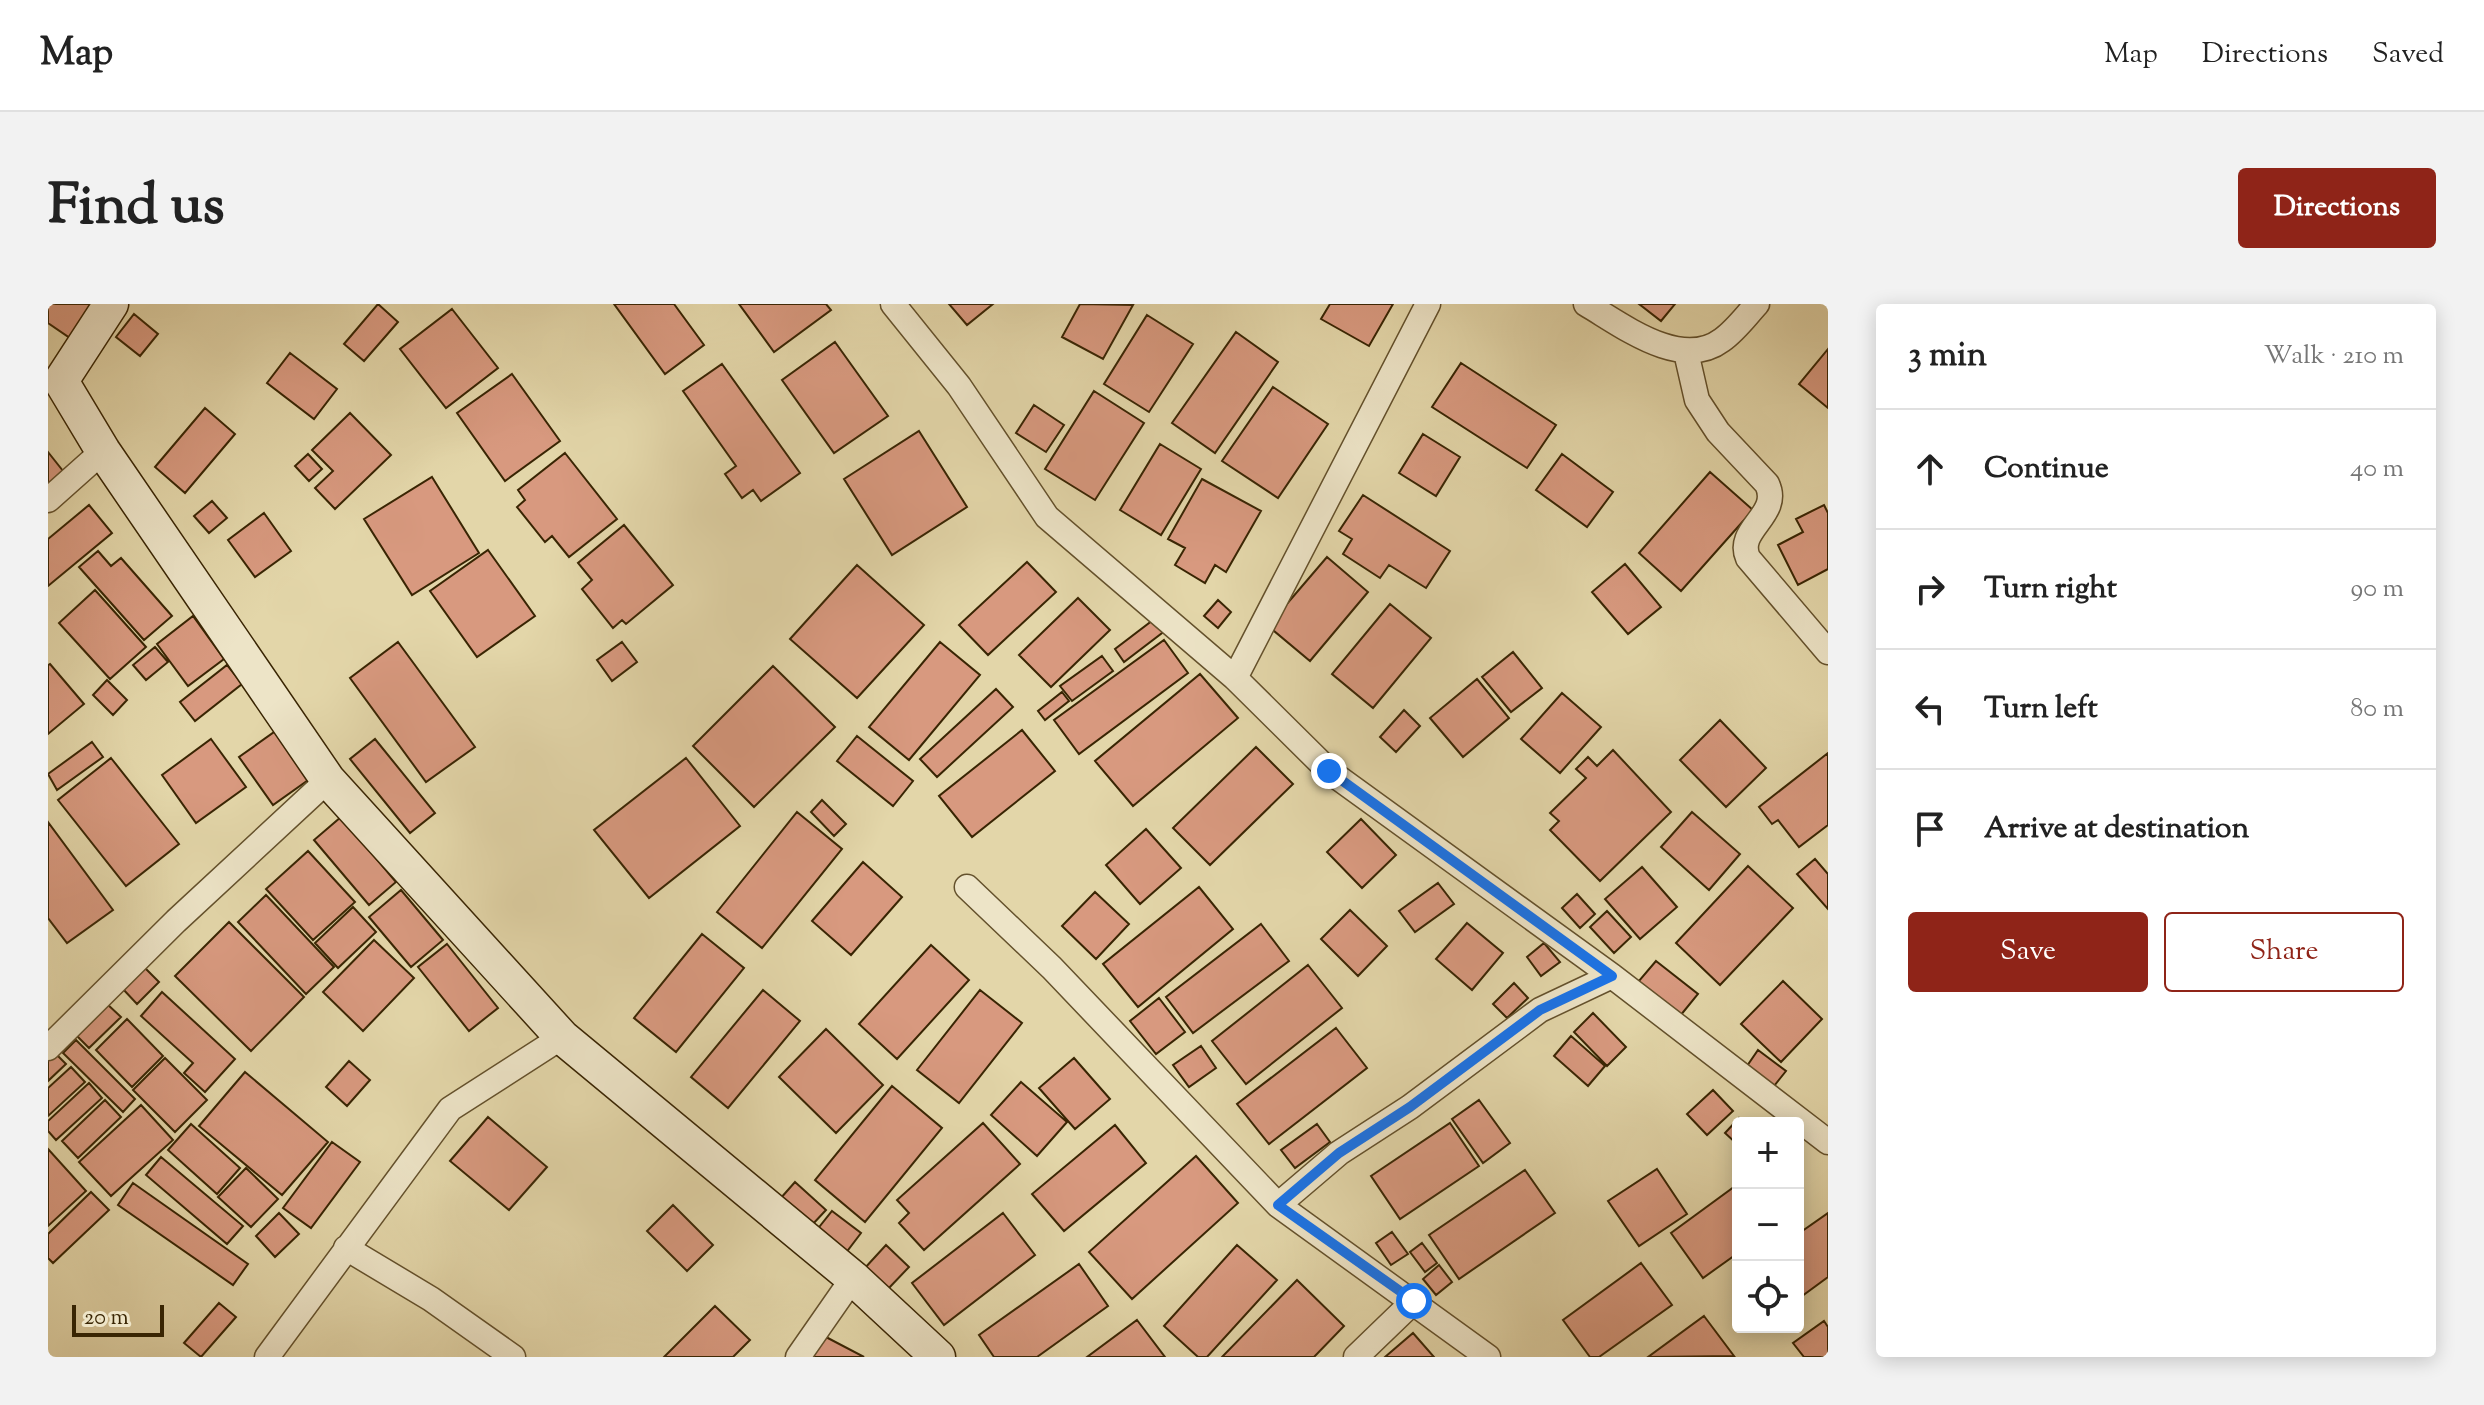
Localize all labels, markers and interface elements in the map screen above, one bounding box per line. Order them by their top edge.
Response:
text: Map [40,28,113,82]
text: Map [2104,35,2158,75]
text: Directions [2202,35,2328,75]
text: Saved [2372,35,2444,75]
text: Find us [48,168,224,249]
button: Directions [2238,168,2436,248]
text: 3 min [1908,332,1987,381]
text: Walk · 210 m [2264,338,2404,375]
icon: ahead [1908,447,1952,491]
text: Continue [1984,448,2109,491]
text: 40 m [2350,451,2404,488]
icon: right [1908,567,1952,611]
text: Turn right [1984,568,2117,611]
text: 90 m [2351,571,2404,608]
icon: left [1908,687,1952,731]
text: Turn left [1984,688,2098,731]
text: 80 m [2350,691,2404,728]
route end [1311,753,1347,789]
icon: arrive [1908,807,1952,851]
text: Arrive at destination [1984,808,2249,851]
button: Save [1908,912,2148,992]
button: Share [2164,912,2404,992]
map controls [1732,1117,1804,1333]
button: + [1732,1117,1804,1189]
button: − [1732,1189,1804,1261]
button: locate [1732,1261,1804,1333]
route start [1396,1283,1432,1319]
scale bar [72,1301,164,1337]
text: 20 m [84,1303,129,1335]

